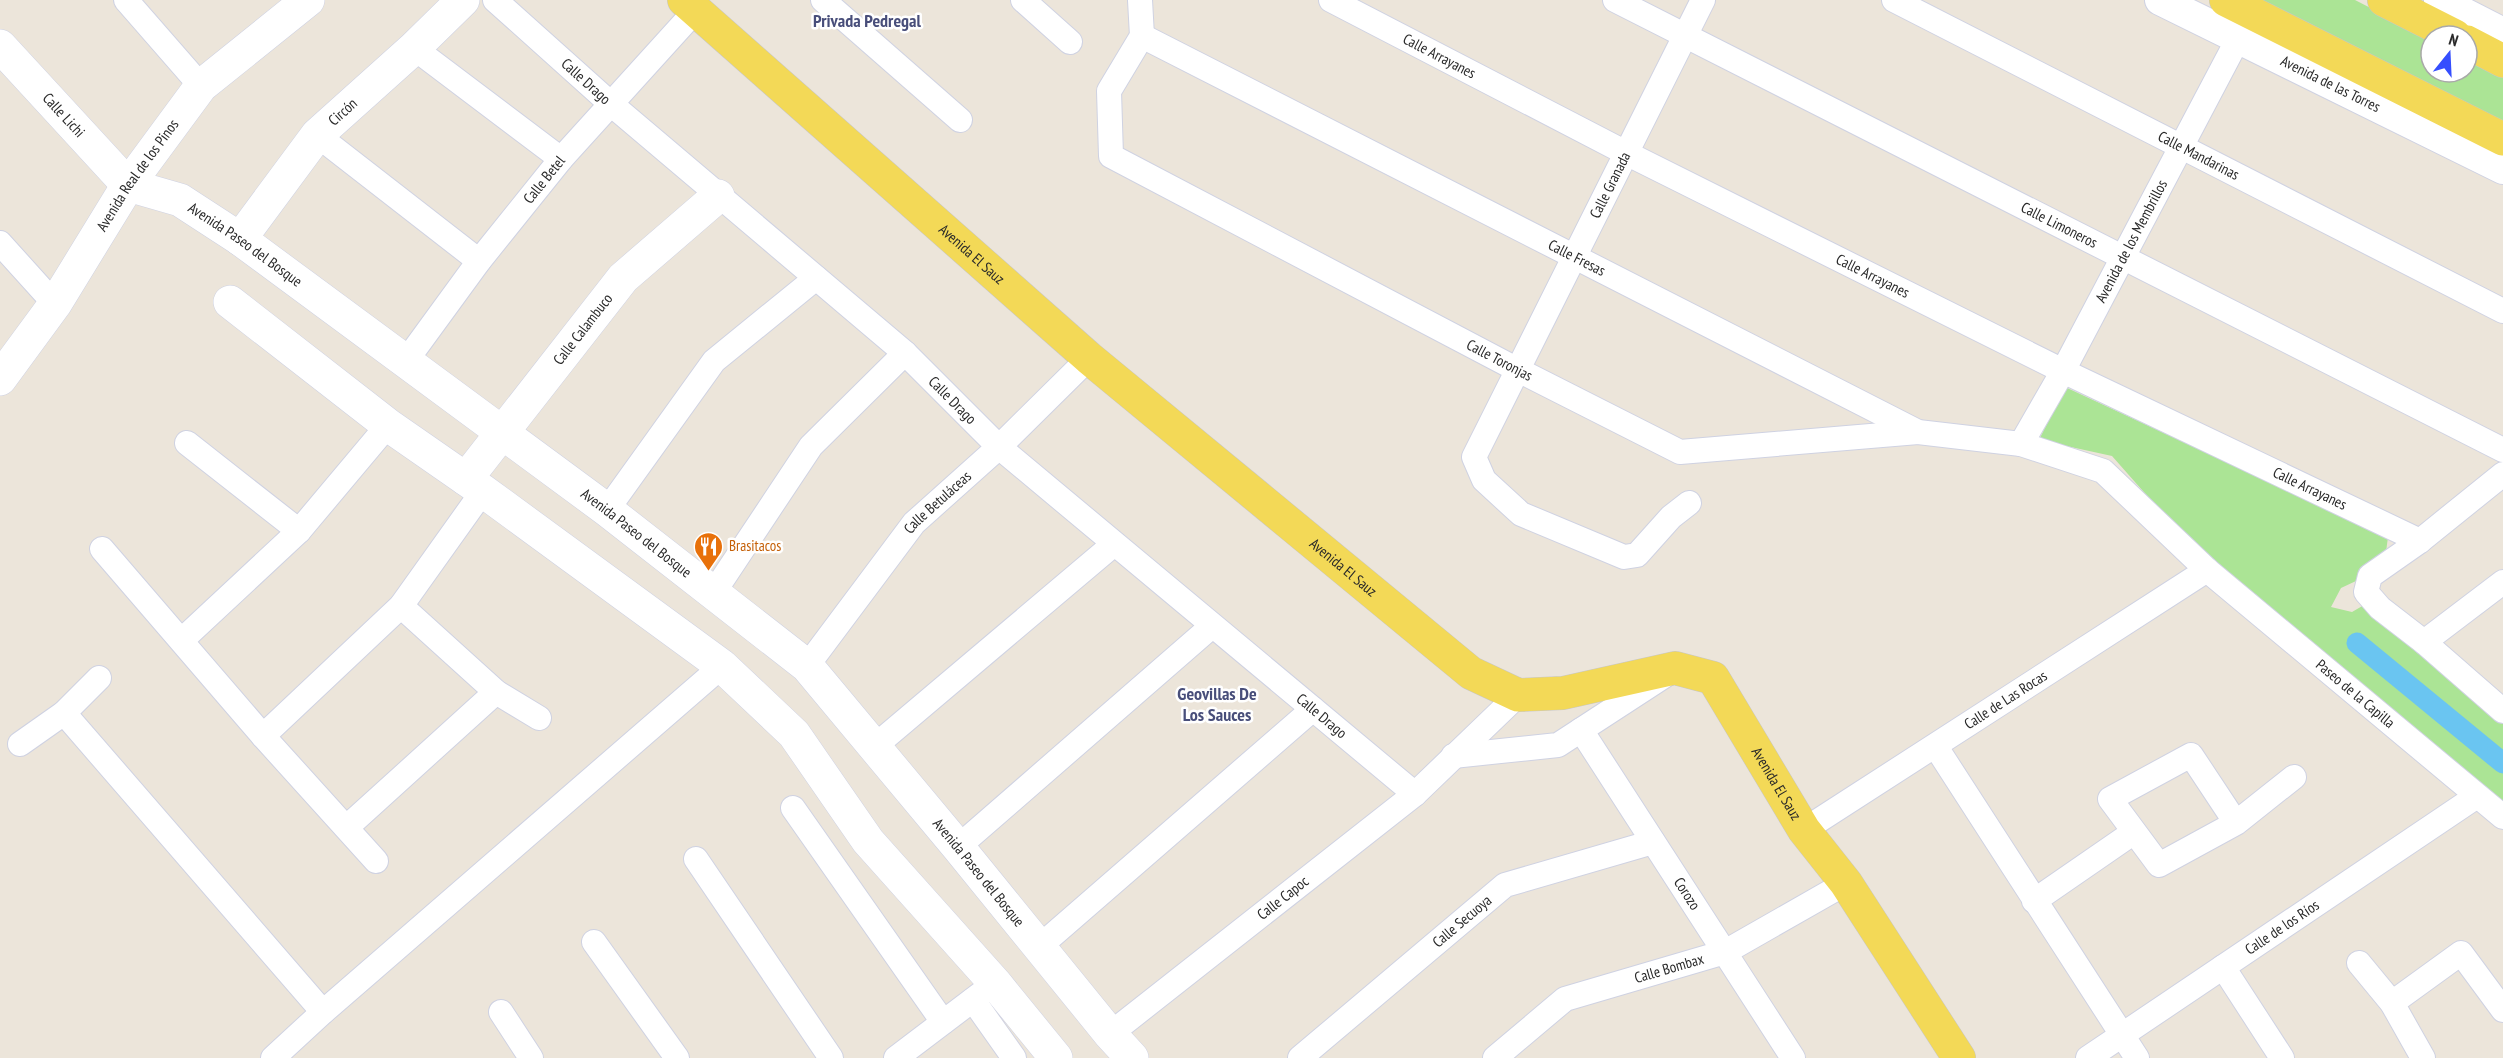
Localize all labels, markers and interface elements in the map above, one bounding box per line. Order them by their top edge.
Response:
district label: Privada Pedregal [813,9,922,32]
north arrow [2419,24,2479,84]
street label: Calle Arrayanes [1400,29,1479,82]
text: N [2446,29,2461,51]
street label: Avenida de las Torres [2278,51,2384,116]
street label: Calle Drago [557,54,615,108]
street label: Calle Lichi [39,89,89,141]
street label: Circón [324,94,361,129]
street label: Avenida Real de los Pinos [92,115,182,235]
street label: Calle Mandarinas [2155,126,2243,184]
street label: Calle Granada [1585,149,1634,221]
street label: Calle Betel [519,151,569,207]
street label: Avenida de los Membrillos [2091,176,2171,306]
street label: Calle Limoneros [2018,197,2101,252]
street label: Avenida Paseo del Bosque [185,198,306,291]
street label: Avenida El Sauz [935,220,1009,288]
street label: Calle Fresas [1545,235,1609,280]
street label: Calle Arrayanes [1833,249,1913,302]
street label: Calle Calambuco [549,289,616,369]
street label: Calle Toronjas [1463,335,1536,385]
street label: Calle Drago [925,372,981,428]
street label: Calle Arrayanes [2270,462,2350,514]
street label: Calle Betuláceas [899,466,975,537]
street label: Avenida Paseo del Bosque [577,484,696,581]
restaurant icon: Brasitacos [692,530,724,572]
street label: Avenida El Sauz [1306,534,1381,601]
place label: Brasitacos [729,536,781,555]
street label: Paseo de la Capilla [2312,655,2399,732]
street label: Calle de Las Rocas [1960,666,2050,733]
district label: Geovillas De Los Sauces [1177,682,1257,726]
street label: Calle Drago [1293,689,1351,742]
street label: Avenida El Sauz [1748,744,1806,824]
street label: Avenida Paseo del Bosque [929,814,1029,930]
street label: Calle Capoc [1253,871,1313,924]
street label: Corozo [1670,874,1705,913]
street label: Calle Secuoya [1428,891,1495,951]
street label: Calle de los Ríos [2241,895,2322,959]
street label: Calle Bombax [1632,949,1706,987]

